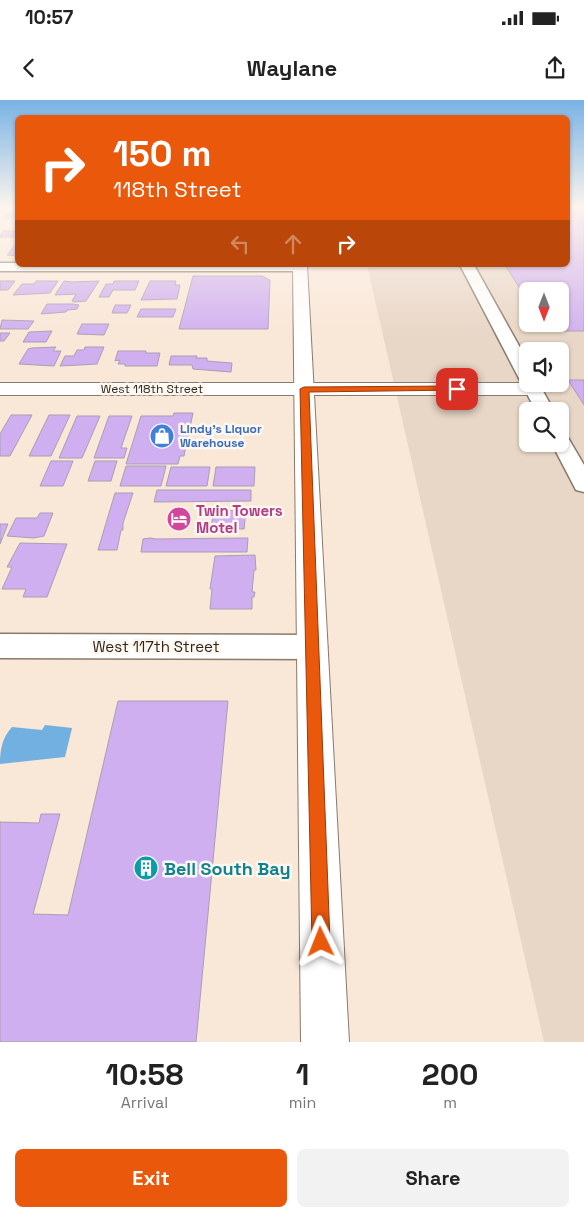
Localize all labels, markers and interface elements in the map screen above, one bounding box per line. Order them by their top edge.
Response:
text: 10:57 [25,5,73,30]
icon: back [15,54,43,82]
text: Waylane [247,54,337,82]
icon: share [541,54,569,82]
text: 150 m [113,132,211,176]
icon: right [30,135,95,200]
text: 118th Street [113,175,242,203]
icon: left [226,230,254,258]
icon: ahead [279,230,307,258]
icon: right [332,230,360,258]
north arrow [519,282,569,332]
map controls [519,282,569,452]
button: sound [519,342,569,392]
pin [436,368,478,410]
icon: arrive [443,375,471,403]
street label: West 118th Street [101,381,203,397]
button: search [519,402,569,452]
place label: Lindy's Liquor Warehouse [180,421,262,451]
shop icon: Lindy's Liquor Warehouse [149,423,175,449]
place label: Twin Towers Motel [196,501,283,537]
hotel icon: Twin Towers Motel [166,506,192,532]
street label: West 117th Street [92,637,220,656]
building icon: Bell South Bay [133,855,159,881]
place label: Bell South Bay [164,857,291,880]
position arrow [294,915,346,967]
text: 10:58 [105,1055,183,1094]
text: 1 [296,1055,309,1094]
text: 200 [422,1055,479,1094]
text: Arrival [121,1092,168,1113]
text: min [289,1092,316,1113]
text: m [443,1092,457,1113]
button: Exit [15,1149,287,1207]
button: Share [297,1149,569,1207]

